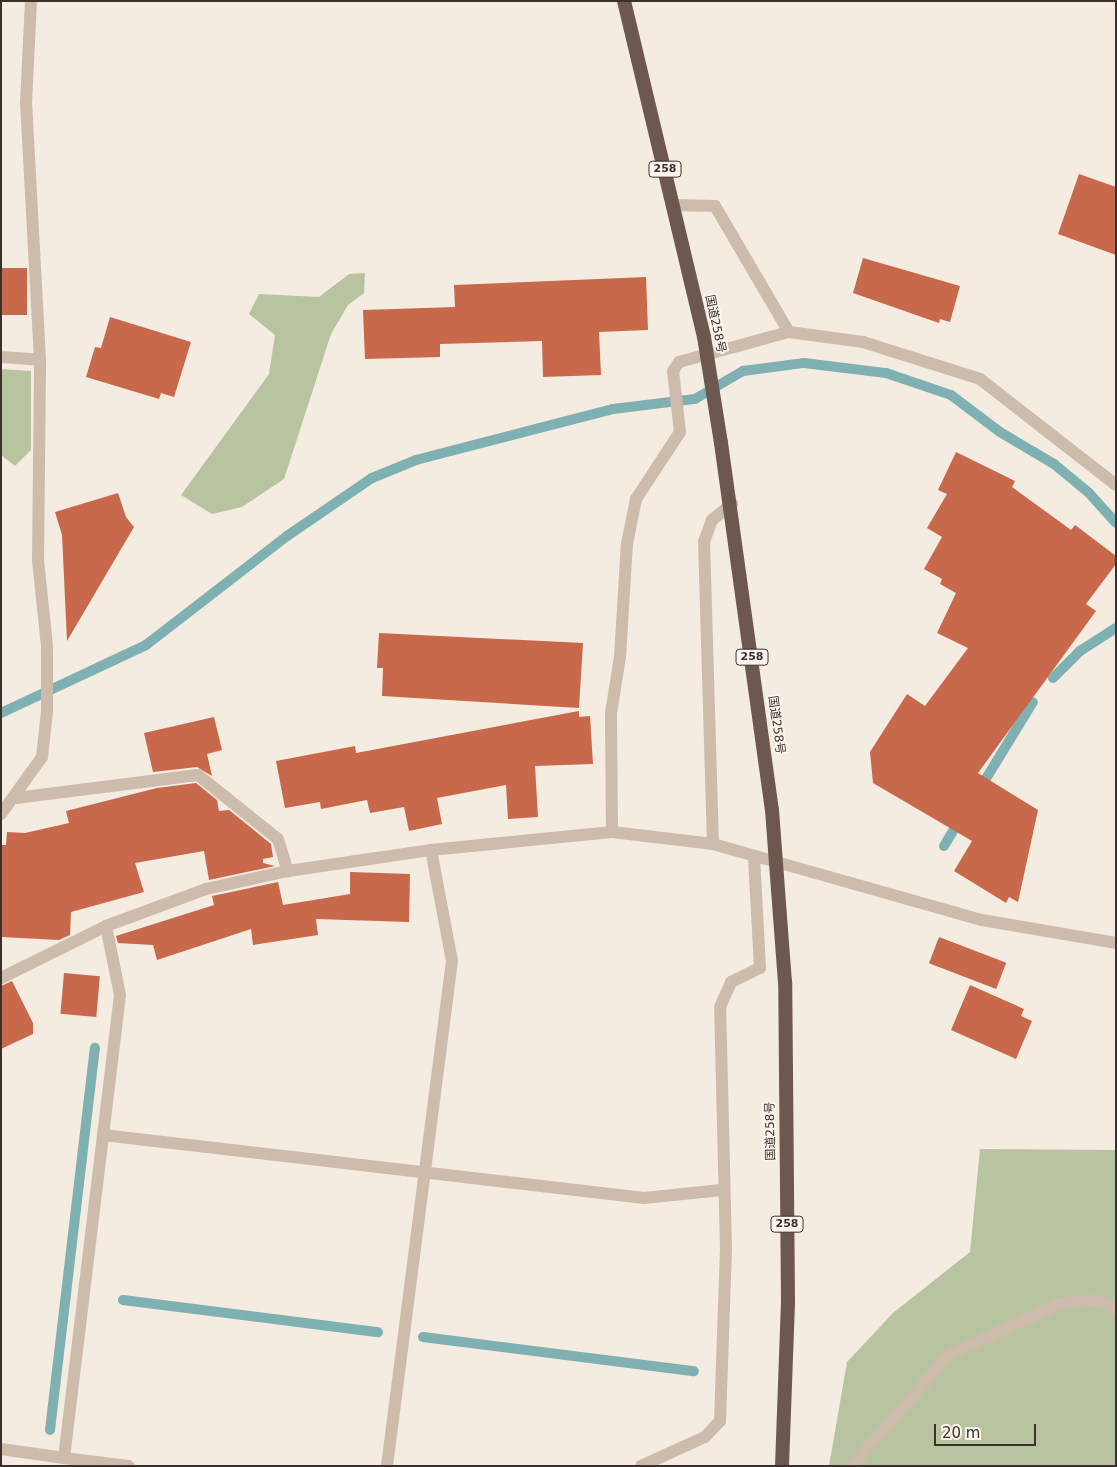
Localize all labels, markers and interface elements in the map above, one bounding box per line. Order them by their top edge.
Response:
road number: 258 [648,160,682,178]
street label: 国道258号 [702,294,728,354]
road number: 258 [734,649,770,666]
street label: 国道258号 [765,695,787,755]
street label: 国道258号 [763,1101,779,1161]
road number: 258 [770,1216,804,1232]
scale bar [937,1414,1040,1446]
text: 20 m [942,1424,980,1442]

